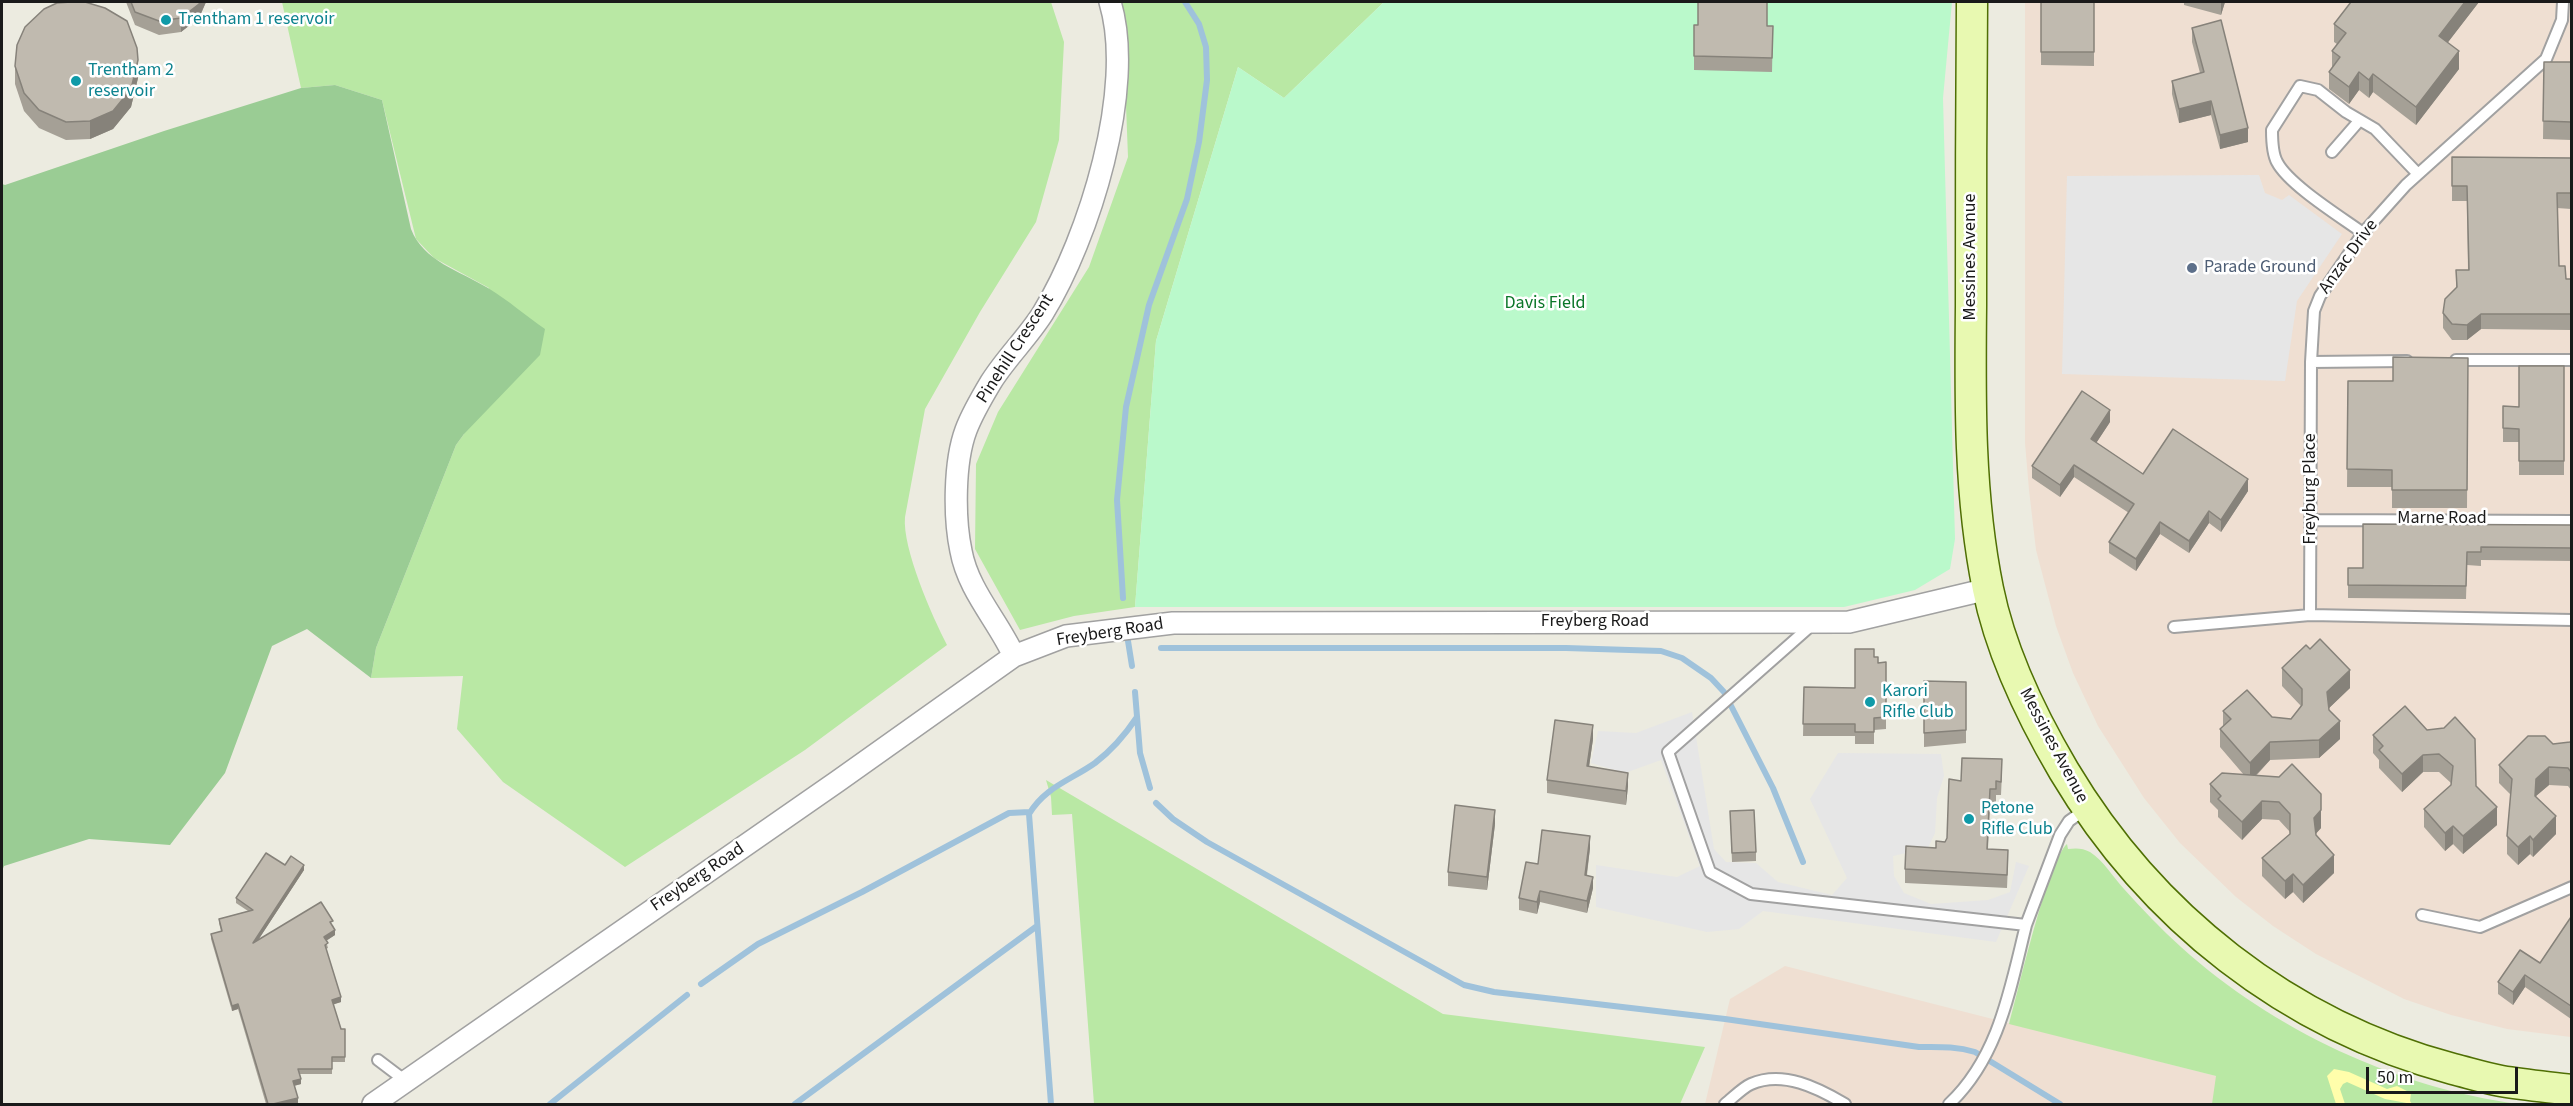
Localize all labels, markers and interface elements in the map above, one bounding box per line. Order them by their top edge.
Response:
place label: Trentham 1 reservoir [178,9,335,31]
marker: Trentham 1 reservoir [159,13,173,27]
place label: Trentham 2 reservoir [88,60,174,103]
marker: Trentham 2 reservoir [69,74,83,88]
street label: Messines Avenue [1960,194,1982,320]
street label: Anzac Drive [2315,216,2383,298]
place label: Parade Ground [2204,257,2316,279]
marker: Parade Ground [2185,261,2199,275]
street label: Pinehill Crescent [973,290,1059,408]
park label: Davis Field [1505,293,1585,315]
street label: Freyburg Place [2300,433,2322,545]
street label: Marne Road [2397,508,2487,530]
street label: Freyberg Road [1541,611,1649,633]
street label: Freyberg Road [1055,614,1165,652]
place label: Karori Rifle Club [1882,681,1954,724]
street label: Messines Avenue [2014,685,2092,807]
marker: Karori Rifle Club [1863,695,1877,709]
place label: Petone Rifle Club [1981,798,2053,840]
marker: Petone Rifle Club [1962,812,1976,826]
street label: Freyberg Road [647,839,749,917]
scale bar [2369,1055,2520,1093]
text: 50 m [2377,1065,2413,1090]

